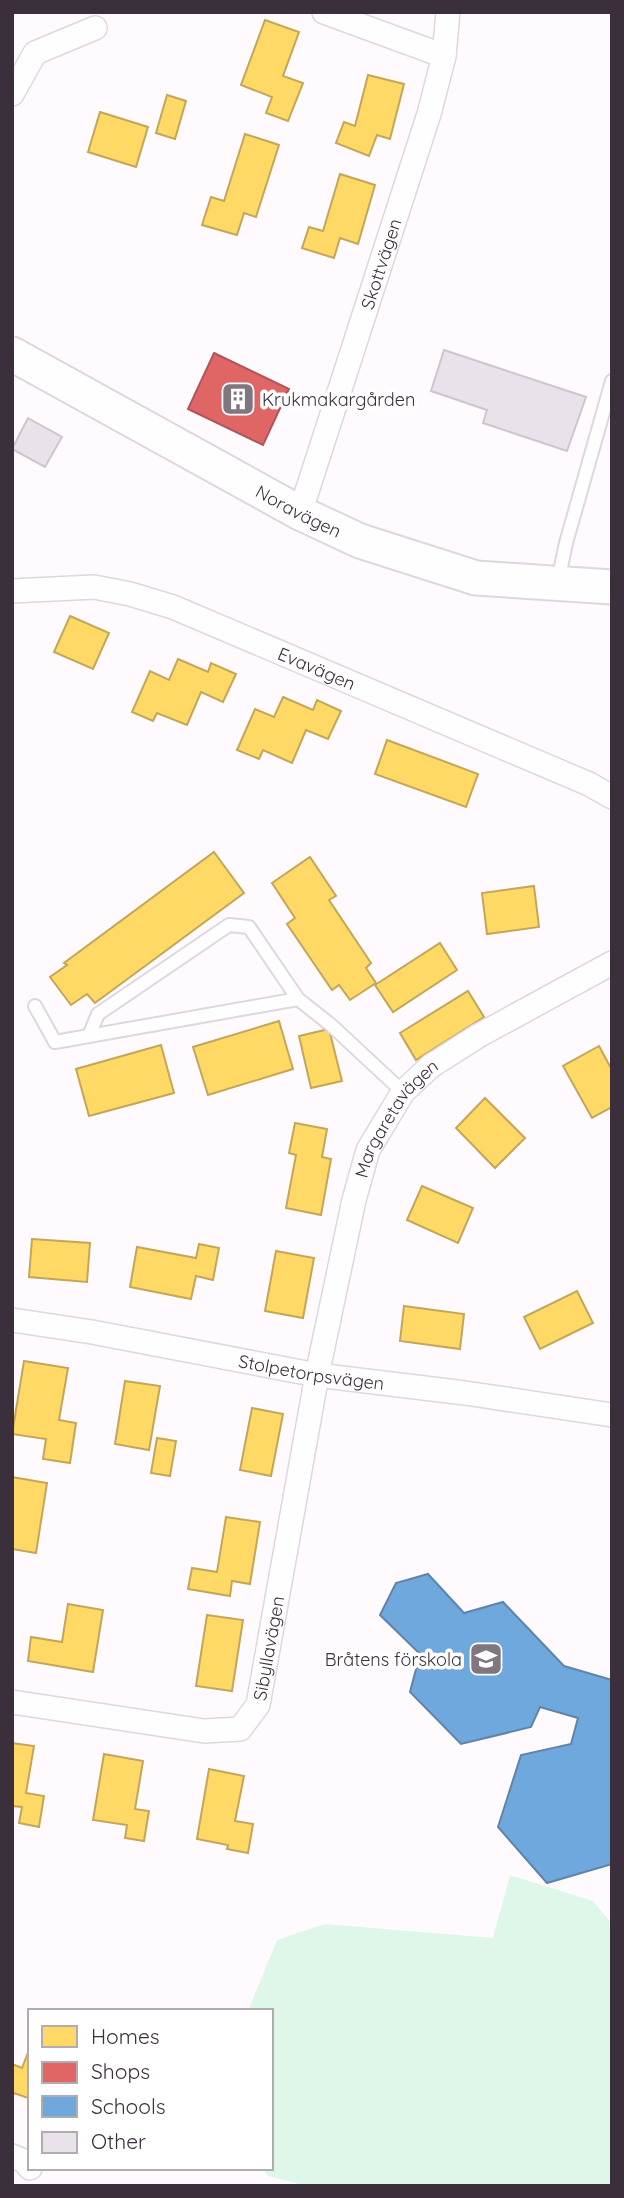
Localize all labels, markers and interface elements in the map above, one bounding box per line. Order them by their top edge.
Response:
street label: Skottvägen [355,215,406,312]
building icon: Krukmakargården [219,380,257,418]
place label: Krukmakargården [262,388,415,411]
street label: Noravägen [252,479,345,542]
street label: Evavägen [275,642,359,695]
street label: Margaretavägen [349,1053,442,1180]
street label: Stolpetorpsvägen [237,1349,386,1395]
street label: Sibyllavägen [248,1594,289,1702]
school or university icon: Bråtens förskola [467,1640,505,1678]
place label: Bråtens förskola [325,1648,462,1671]
legend [28,2009,273,2170]
text: Homes [91,2023,160,2049]
text: Shops [91,2058,150,2084]
text: Schools [91,2093,166,2119]
text: Other [91,2128,146,2154]

